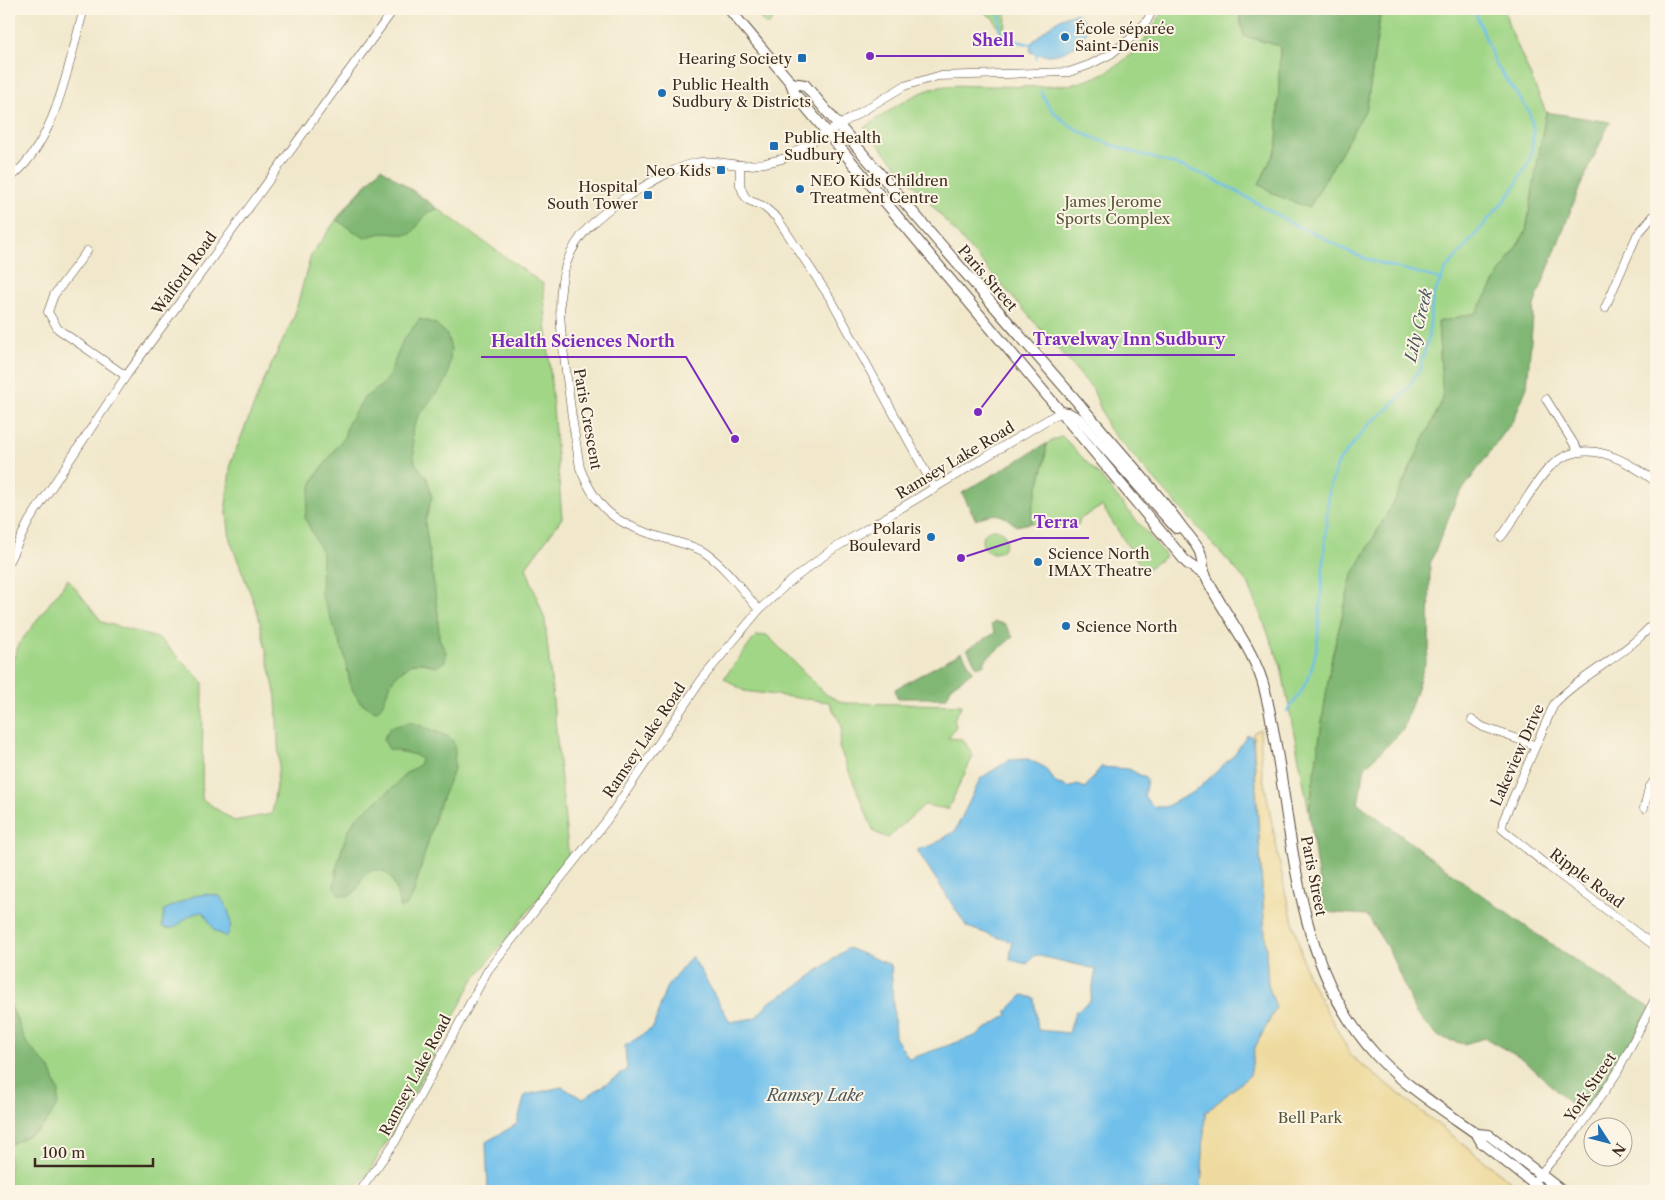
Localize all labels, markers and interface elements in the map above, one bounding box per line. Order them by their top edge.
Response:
place label: École séparée Saint-Denis [1075,19,1174,55]
callout: Shell [962,25,1024,56]
text: Shell [972,30,1014,50]
marker: École séparée Saint-Denis [1059,31,1071,43]
place label: Hearing Society [678,49,793,68]
marker: Hearing Society [796,52,808,64]
place label: Public Health Sudbury & Districts [672,75,811,111]
marker: Public Health Sudbury & Districts [656,87,668,99]
place label: Public Health Sudbury [784,128,882,164]
marker: Public Health Sudbury [768,140,780,152]
place label: Neo Kids [645,161,711,180]
marker: Neo Kids [715,164,727,176]
place label: NEO Kids Children Treatment Centre [810,171,949,207]
place label: Hospital South Tower [547,177,639,213]
marker: NEO Kids Children Treatment Centre [794,183,806,195]
marker: Hospital South Tower [642,189,654,201]
park label: James Jerome Sports Complex [1056,192,1170,228]
street label: Walford Road [147,228,221,319]
street label: Paris Street [954,241,1022,316]
water label: Lily Creek [1399,286,1436,365]
callout: Travelway Inn Sudbury [1022,324,1235,355]
callout: Health Sciences North [481,326,686,357]
text: Travelway Inn Sudbury [1033,329,1226,349]
text: Health Sciences North [491,331,675,351]
street label: Paris Crescent [570,367,606,472]
street label: Ramsey Lake Road [892,417,1018,503]
callout: Terra [1023,507,1089,538]
text: Terra [1033,512,1079,532]
place label: Polaris Boulevard [849,519,921,555]
marker: Polaris Boulevard [925,531,937,543]
place label: Science North IMAX Theatre [1048,544,1152,580]
marker: Science North IMAX Theatre [1032,556,1044,568]
place label: Science North [1076,617,1178,636]
marker: Science North [1060,620,1072,632]
street label: Ramsey Lake Road [598,679,690,801]
street label: Lakeview Drive [1486,701,1548,809]
street label: Paris Street [1297,834,1331,919]
street label: Ripple Road [1546,844,1628,912]
street label: Ramsey Lake Road [375,1011,455,1139]
street label: York Street [1559,1048,1620,1126]
water label: Ramsey Lake [765,1085,864,1105]
park label: Bell Park [1278,1108,1344,1127]
north arrow [1582,1118,1632,1168]
scale bar [35,1135,152,1167]
text: N [1608,1139,1629,1160]
text: 100 m [42,1143,85,1162]

